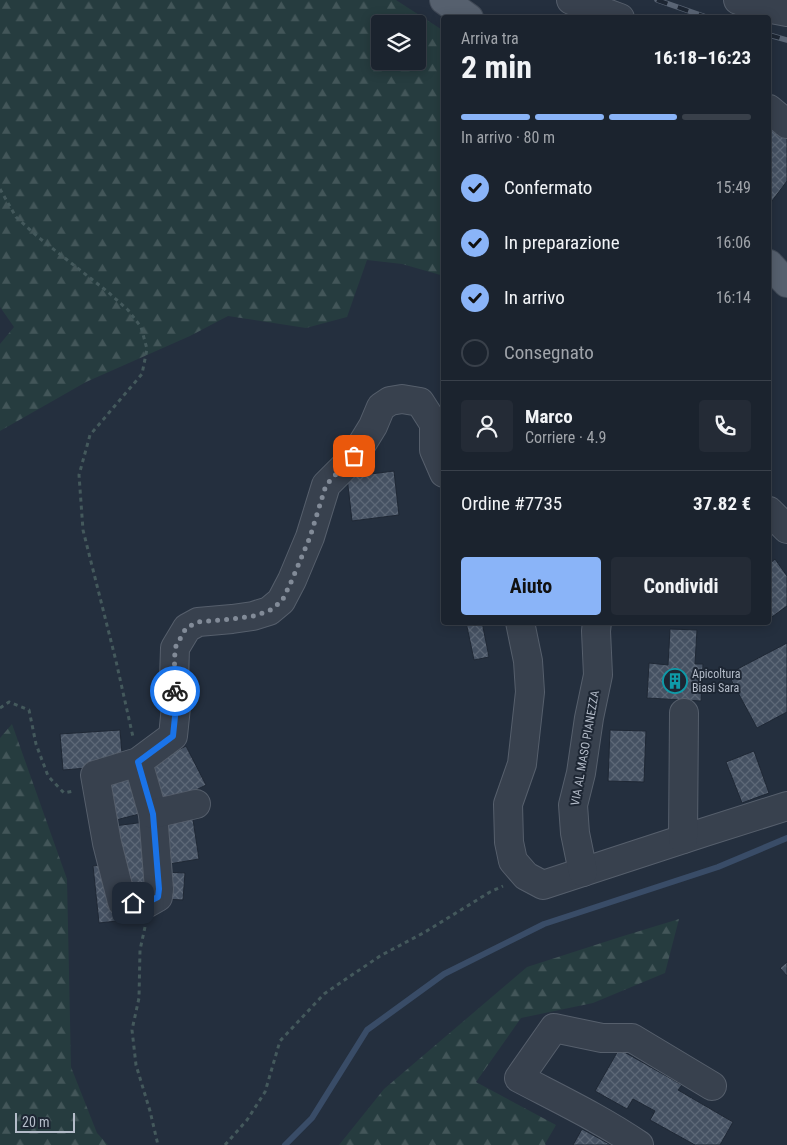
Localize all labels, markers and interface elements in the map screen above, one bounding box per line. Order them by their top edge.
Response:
map controls [371,15,426,70]
button: layers [371,15,426,70]
text: Arriva tra [461,29,519,48]
text: 16:18–16:23 [653,46,751,69]
text: 2 min [461,48,532,86]
text: In arrivo · 80 m [461,128,555,147]
icon: check [461,174,489,202]
text: Confermato [504,176,592,199]
text: 15:49 [716,178,751,197]
icon: check [461,229,489,257]
text: In preparazione [504,231,620,254]
text: 16:06 [716,233,751,252]
icon: check [461,284,489,312]
text: In arrivo [504,286,565,309]
text: 16:14 [716,288,751,307]
text: Consegnato [504,341,594,364]
button: person [461,400,513,452]
button: phone [699,400,751,452]
text: Marco [525,405,573,428]
text: Corriere · 4.9 [525,428,607,447]
pin [333,435,375,477]
icon: bag [340,442,368,470]
text: Ordine #7735 [461,492,562,515]
text: 37.82 € [693,492,751,515]
button: Aiuto [461,557,601,615]
button: Condividi [611,557,751,615]
courier [150,666,200,716]
place label: Apicoltura Biasi Sara [692,667,741,695]
building icon: Apicoltura Biasi Sara [662,668,688,694]
icon: bike [161,677,189,705]
street label: VIA AL MASO PIANEZZA [568,689,602,807]
pin [112,882,154,924]
icon: home [119,889,147,917]
scale bar [15,1110,75,1133]
text: 20 m [22,1114,50,1130]

